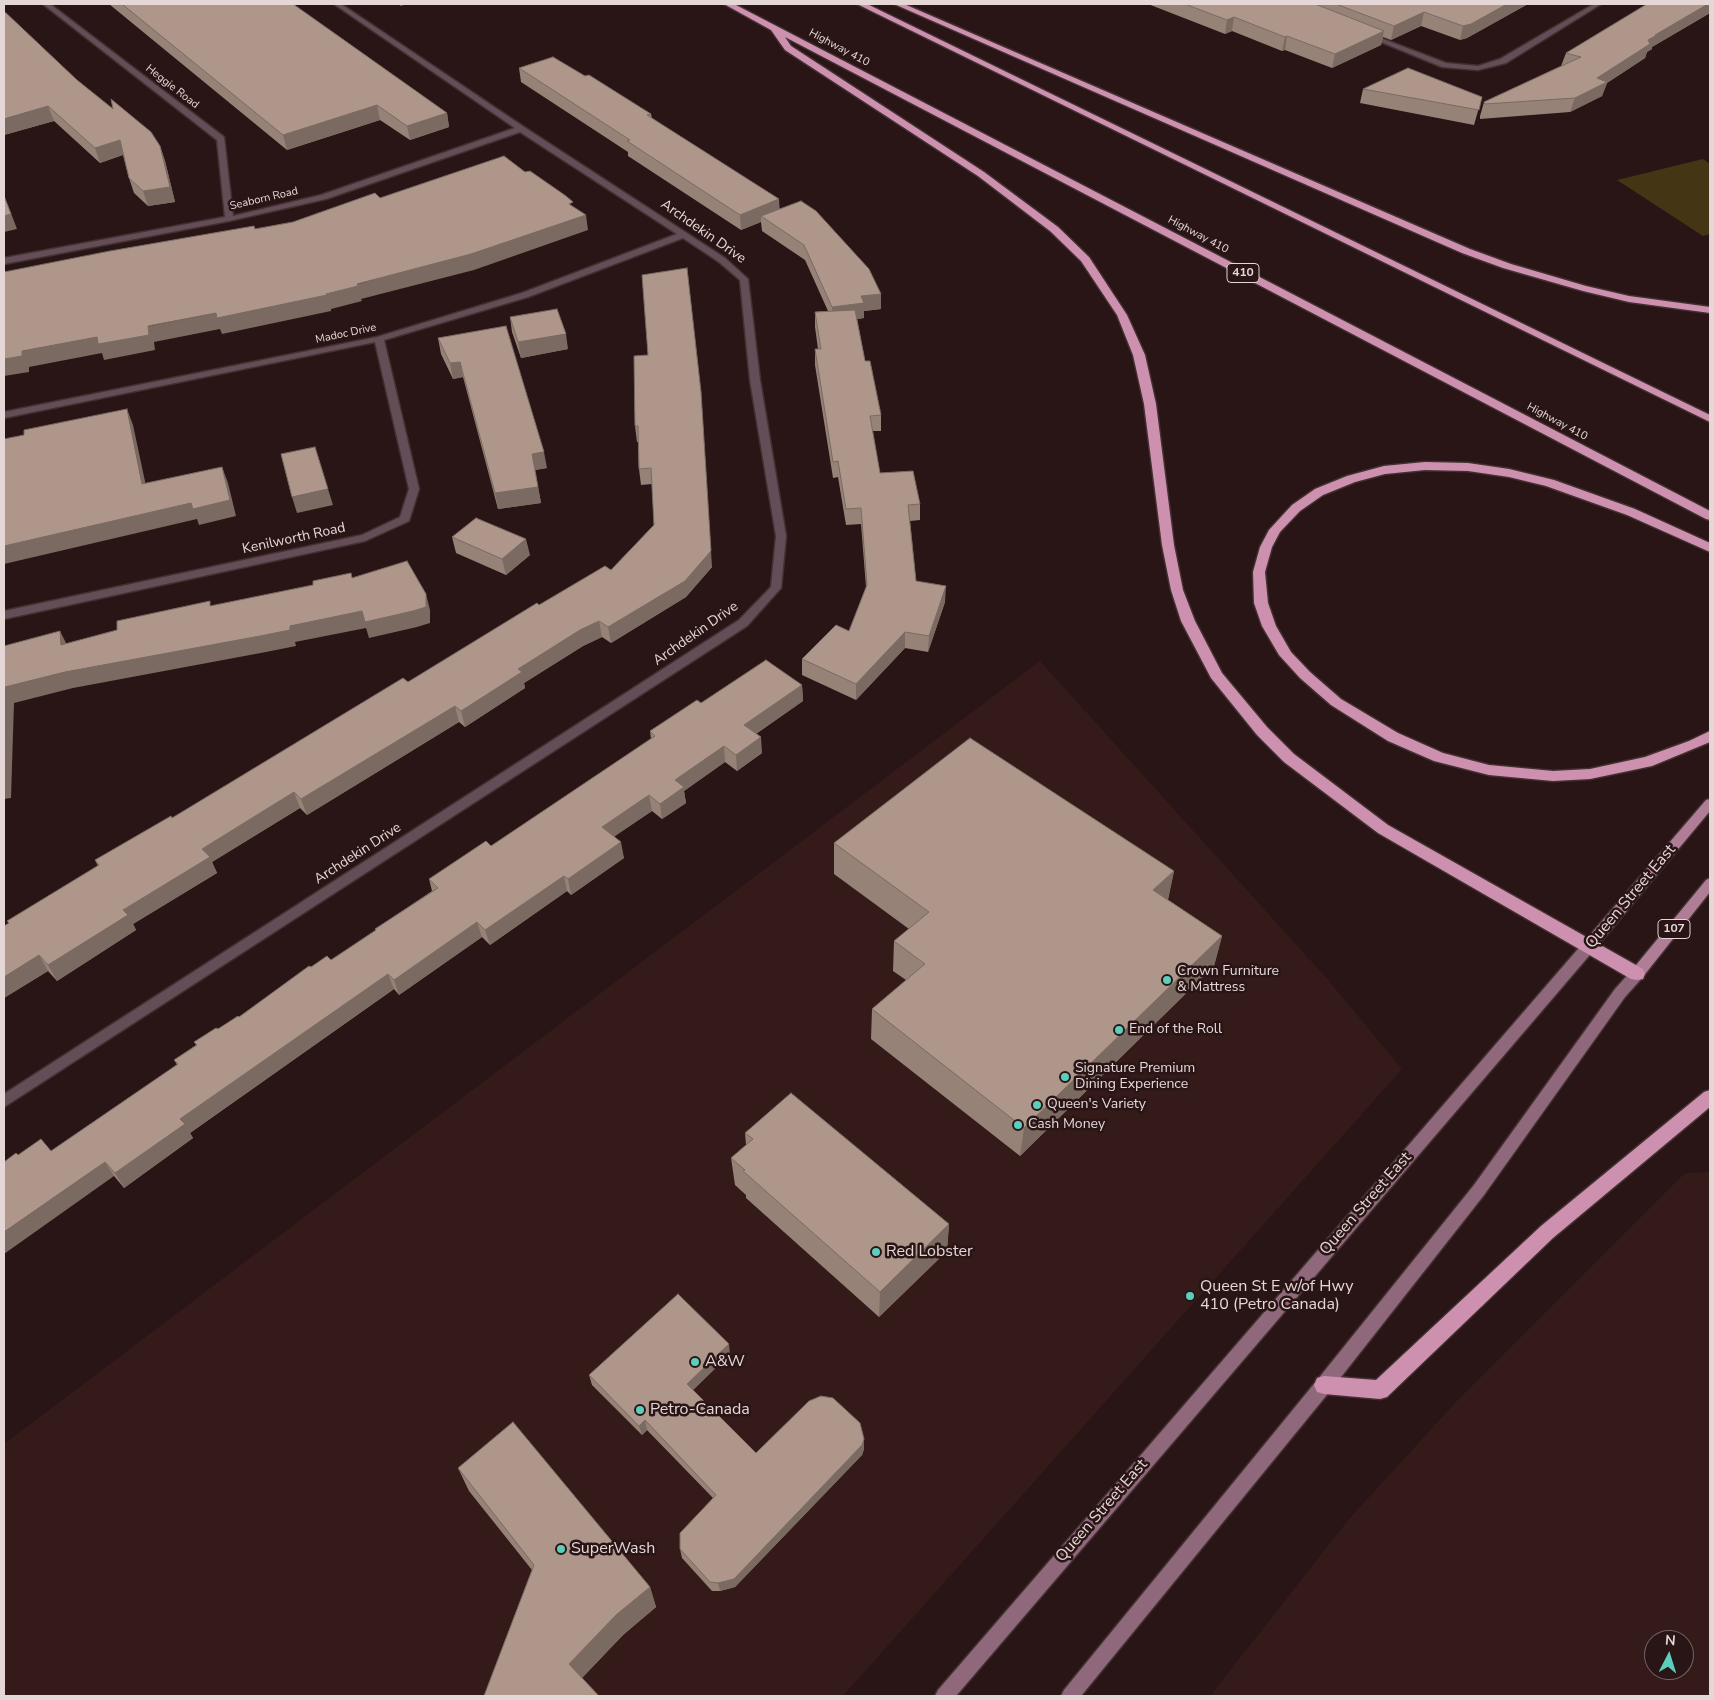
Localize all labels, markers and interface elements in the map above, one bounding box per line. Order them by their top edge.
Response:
street label: Highway 410 [806,27,872,69]
street label: Heggie Road [143,62,201,112]
street label: Seaborn Road [229,185,299,213]
street label: Archdekin Drive [657,196,749,268]
street label: Highway 410 [1165,214,1231,256]
road number: 410 [1227,264,1259,282]
street label: Madoc Drive [314,321,378,347]
street label: Highway 410 [1524,401,1590,443]
street label: Kenilworth Road [241,520,347,558]
street label: Archdekin Drive [650,598,742,670]
street label: Archdekin Drive [311,820,405,888]
street label: Queen Street East [1582,841,1680,953]
road number: 107 [1658,920,1690,939]
place label: Crown Furniture & Mattress [1177,964,1279,996]
marker: Crown Furniture & Mattress [1161,974,1173,986]
place label: End of the Roll [1129,1022,1222,1038]
marker: End of the Roll [1113,1024,1125,1036]
place label: Signature Premium Dining Experience [1075,1061,1195,1094]
marker: Signature Premium Dining Experience [1059,1071,1071,1083]
place label: Queen's Variety [1047,1097,1146,1113]
marker: Queen's Variety [1031,1099,1043,1111]
place label: Cash Money [1028,1117,1105,1133]
marker: Cash Money [1012,1119,1024,1131]
street label: Queen Street East [1316,1149,1416,1259]
place label: Red Lobster [886,1242,973,1262]
marker: Red Lobster [870,1246,882,1258]
place label: Queen St E w/of Hwy 410 (Petro Canada) [1200,1277,1353,1315]
marker: Queen St E w/of Hwy 410 (Petro Canada) [1184,1290,1196,1302]
place label: A&W [705,1352,745,1372]
marker: A&W [689,1356,701,1368]
place label: Petro-Canada [650,1400,750,1420]
marker: Petro-Canada [634,1404,646,1416]
street label: Queen Street East [1052,1456,1152,1566]
place label: SuperWash [571,1539,655,1559]
marker: SuperWash [555,1543,567,1555]
north arrow [1644,1630,1694,1680]
text: N [1664,1631,1676,1650]

